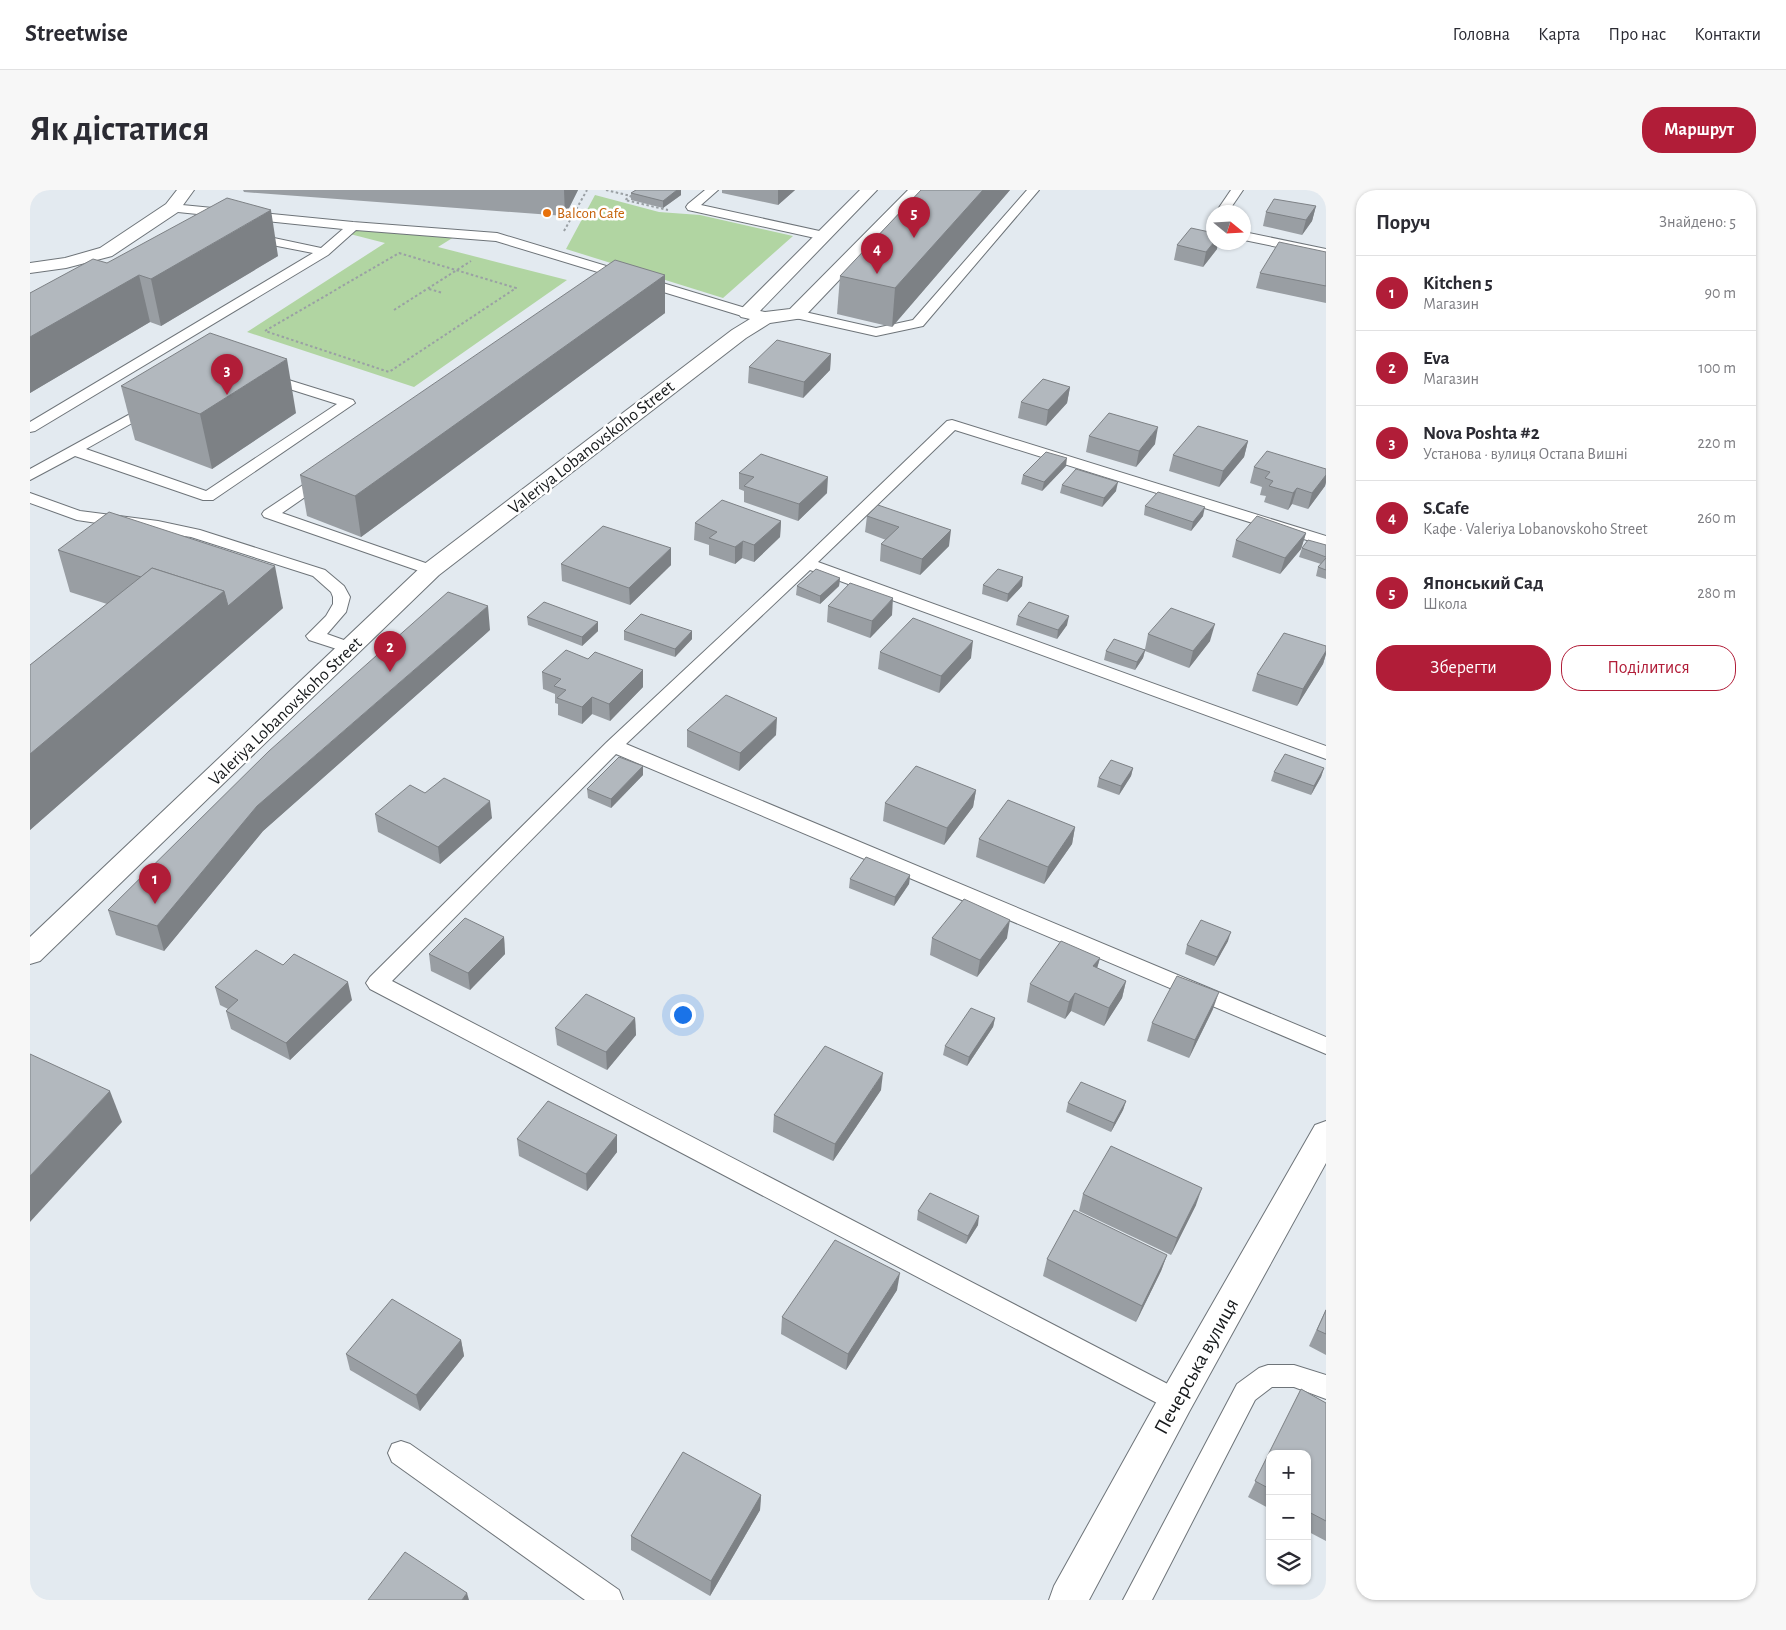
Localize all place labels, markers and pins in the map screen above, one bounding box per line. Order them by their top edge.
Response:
pin: 5 [898,197,930,238]
place label: Balcon Cafe [557,206,625,221]
marker: Balcon Cafe [541,207,553,219]
pin: 4 [861,233,893,274]
pin: 3 [211,354,243,395]
pin: 2 [374,631,406,672]
pin: 1 [139,863,171,904]

